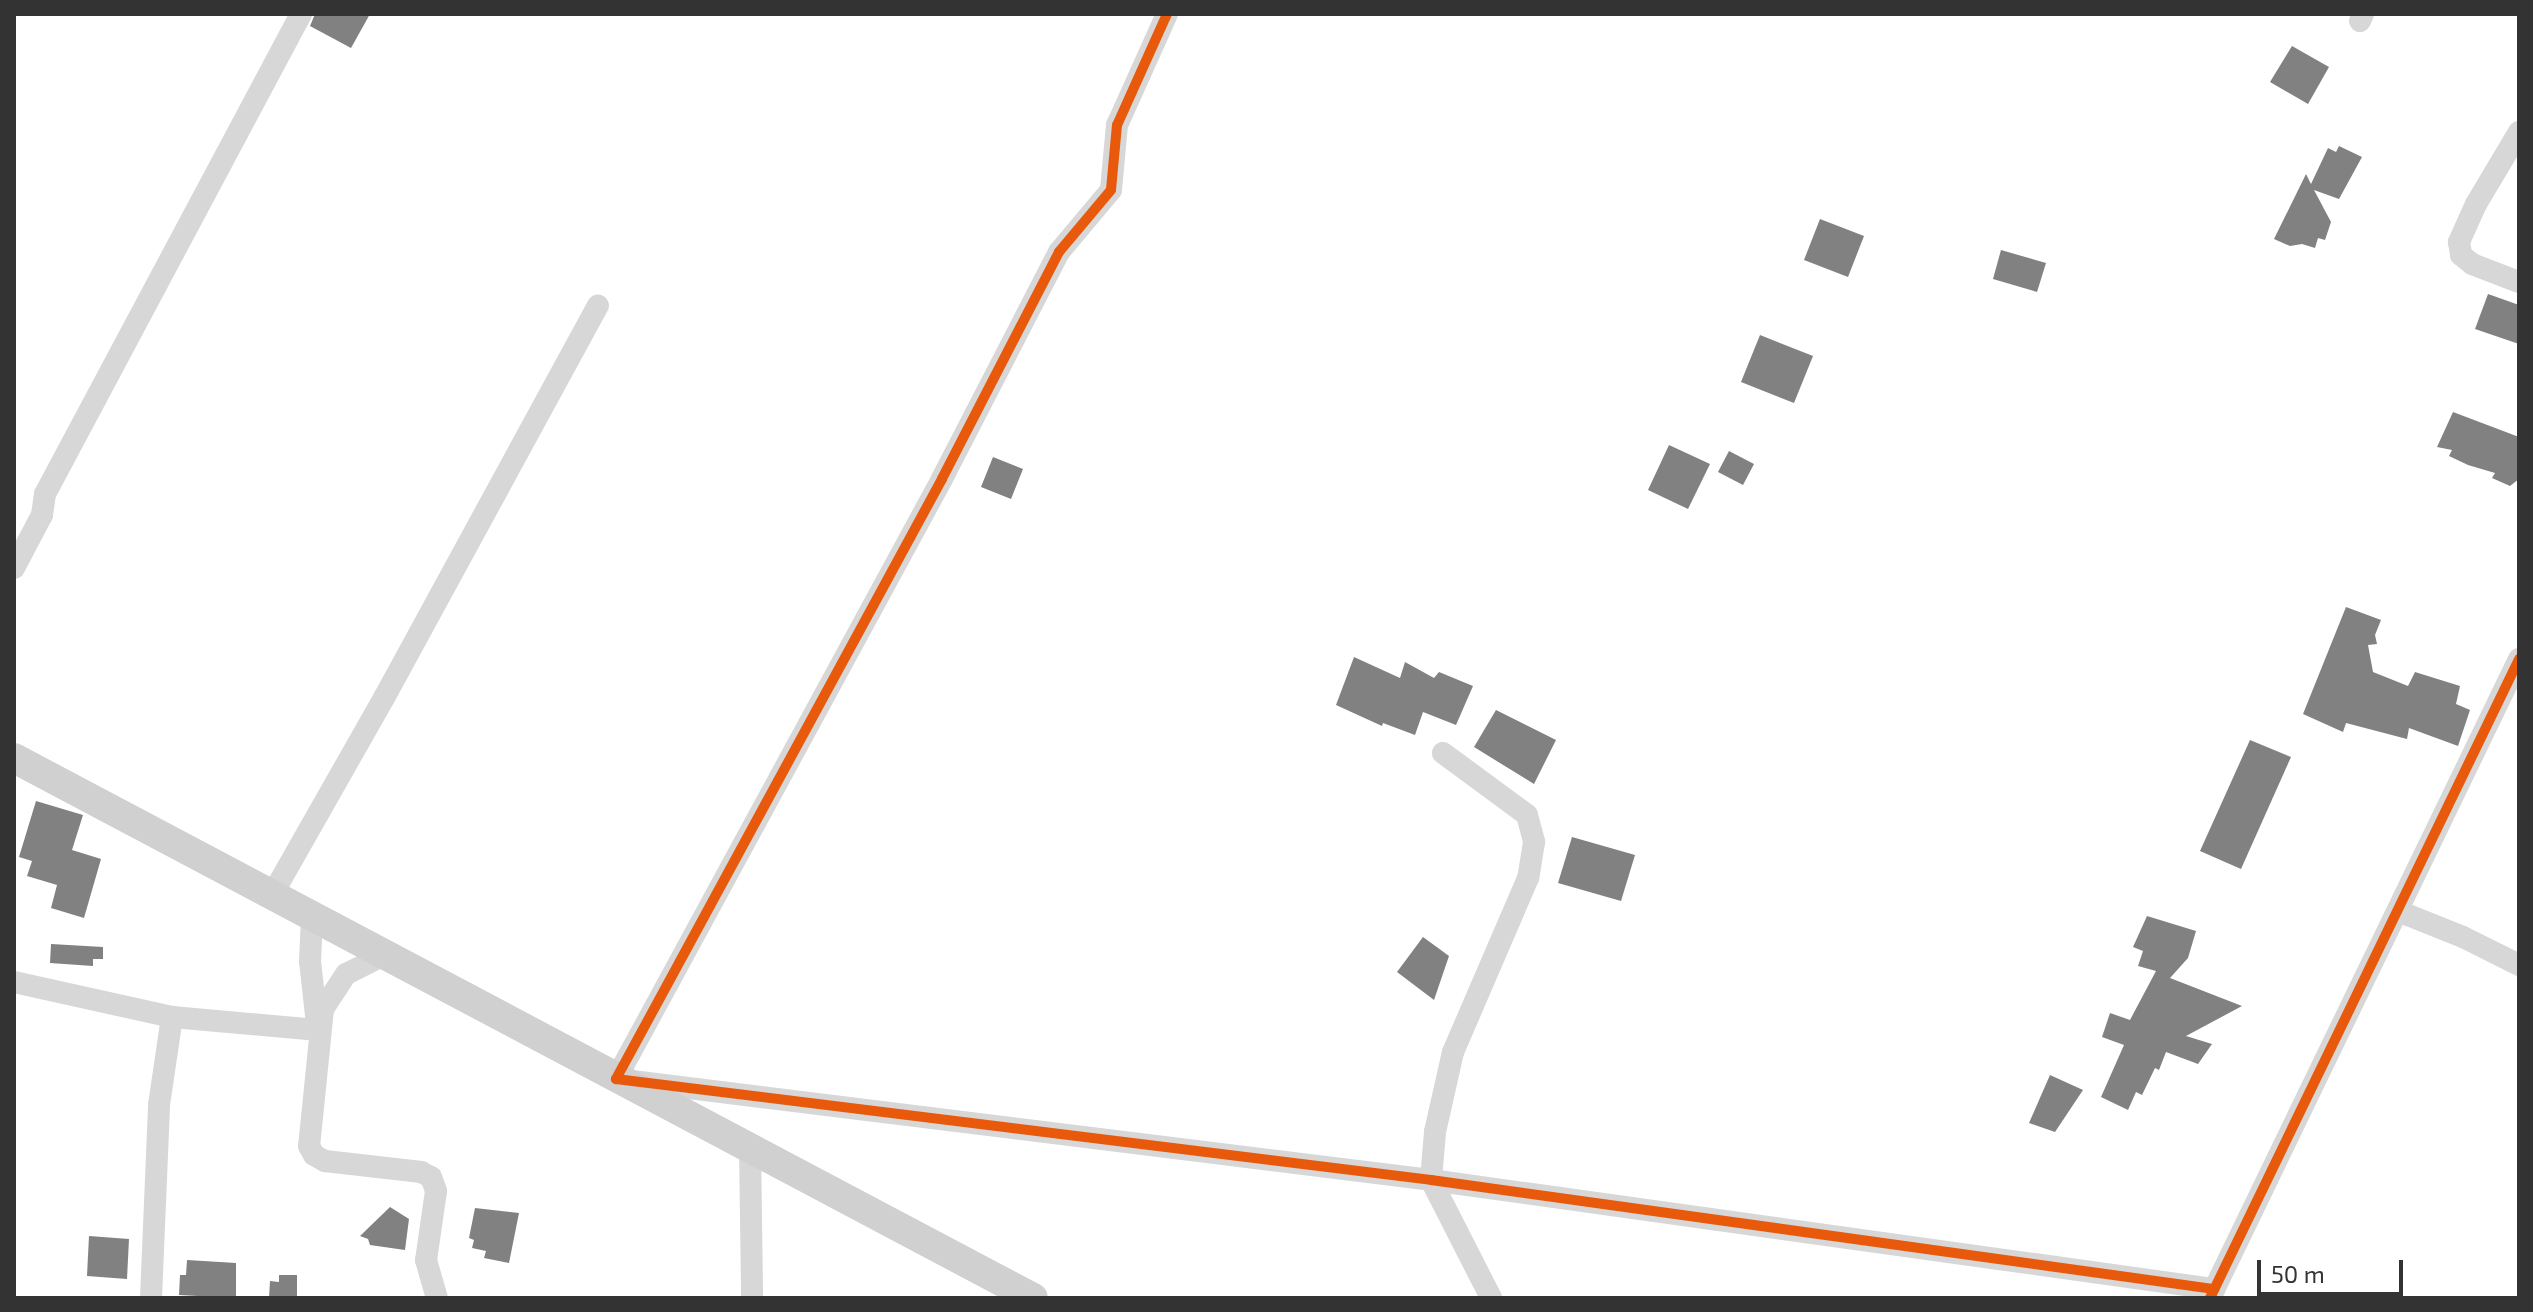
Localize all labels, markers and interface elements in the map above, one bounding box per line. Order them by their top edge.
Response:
scale bar [2261,1244,2407,1294]
text: 50 m [2271,1259,2325,1288]

